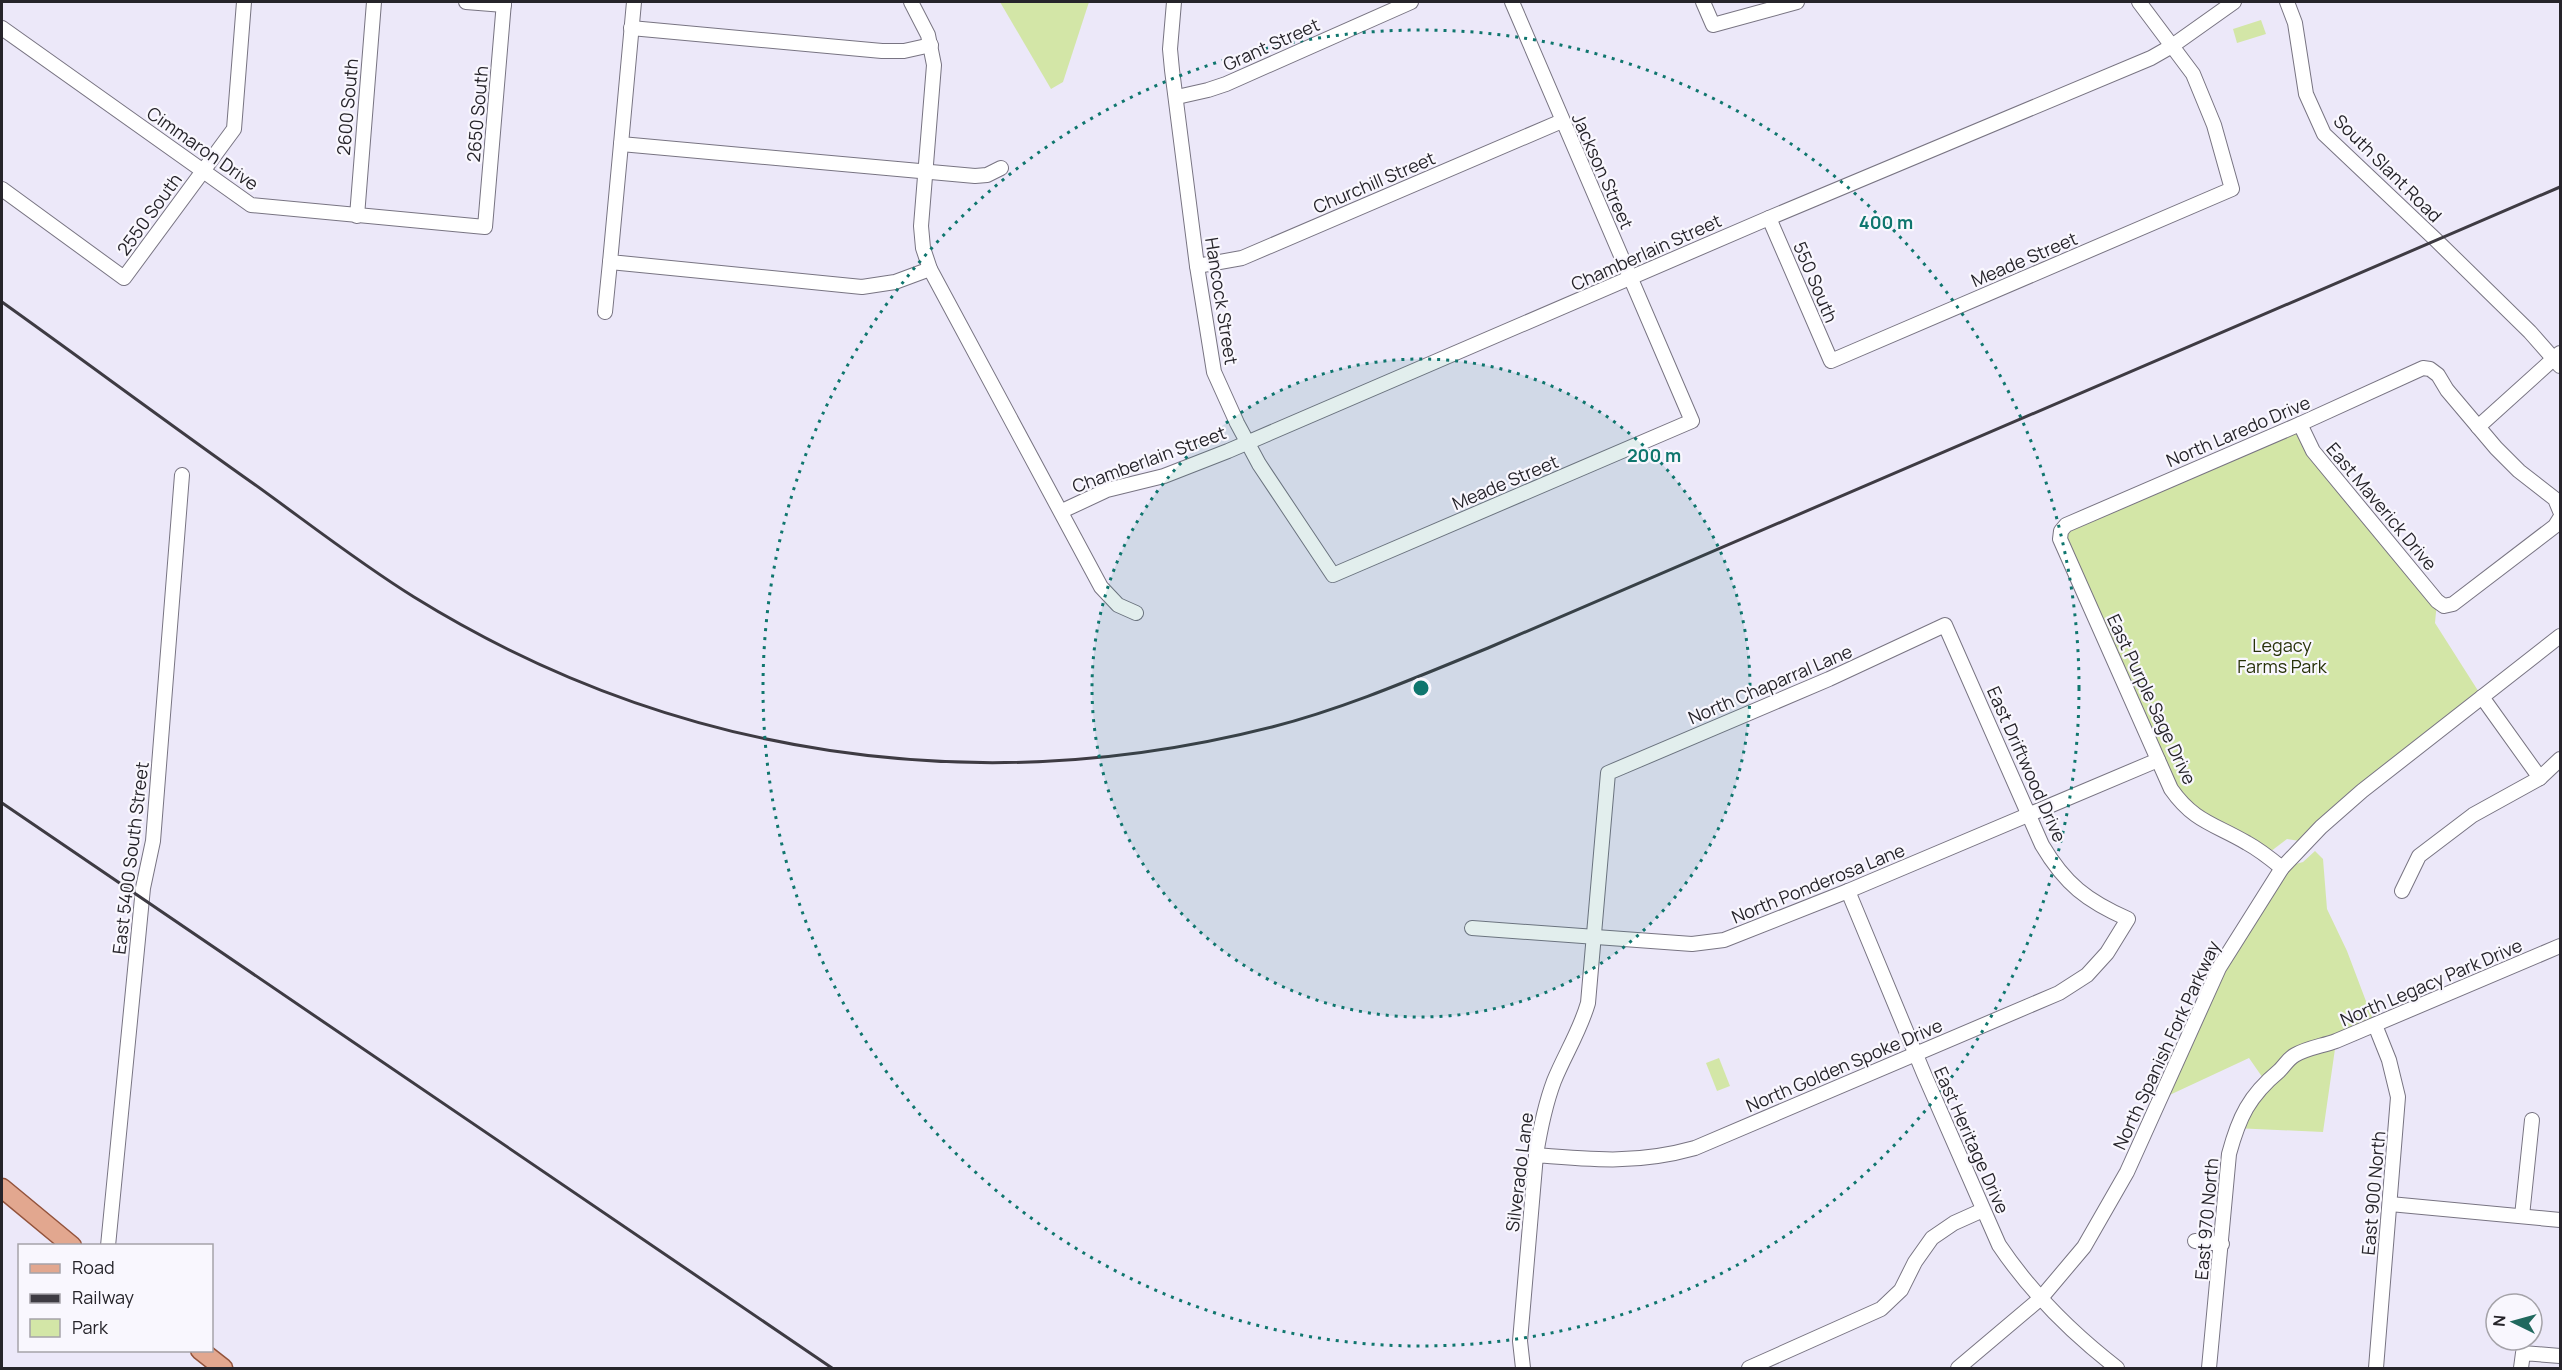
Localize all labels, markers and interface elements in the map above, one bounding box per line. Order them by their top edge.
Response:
street label: Grant Street [1219,12,1323,76]
street label: 2600 South [331,57,363,157]
street label: 2650 South [461,65,493,163]
street label: Cimmaron Drive [142,101,264,195]
street label: Jackson Street [1567,109,1639,233]
street label: South Slant Road [2329,109,2447,227]
street label: Churchill Street [1309,145,1439,219]
street label: 2550 South [111,168,187,260]
street label: Chamberlain Street [1567,208,1725,296]
text: 400 m [1859,210,1913,234]
street label: Meade Street [1967,226,2081,292]
street label: Hancock Street [1200,236,1244,366]
street label: 550 South [1788,238,1844,326]
street label: North Laredo Drive [2162,390,2314,472]
street label: Chamberlain Street [1069,420,1229,498]
street label: East Maverick Drive [2321,437,2443,575]
text: 200 m [1627,443,1681,467]
street label: Meade Street [1448,449,1562,515]
street label: East Purple Sage Drive [2102,610,2202,788]
park label: Legacy Farms Park [2237,633,2328,678]
street label: North Chaparral Lane [1684,639,1856,729]
centre of rings [1411,678,1431,698]
street label: East Driftwood Drive [1982,682,2072,846]
street label: East 5400 South Street [106,760,154,956]
street label: North Ponderosa Lane [1728,837,1908,929]
street label: North Legacy Park Drive [2336,933,2526,1031]
street label: North Spanish Fork Parkway [2107,936,2225,1153]
street label: North Golden Spoke Drive [1742,1013,1946,1117]
street label: East Heritage Drive [1929,1063,2015,1217]
street label: Silverado Lane [1500,1111,1538,1233]
street label: East 900 North [2356,1130,2390,1256]
street label: East 970 North [2189,1157,2223,1281]
legend [18,1244,213,1352]
text: Road [72,1255,115,1279]
text: Railway [72,1285,134,1309]
north arrow [2484,1292,2544,1352]
text: N [2488,1314,2511,1327]
text: Park [72,1315,109,1339]

